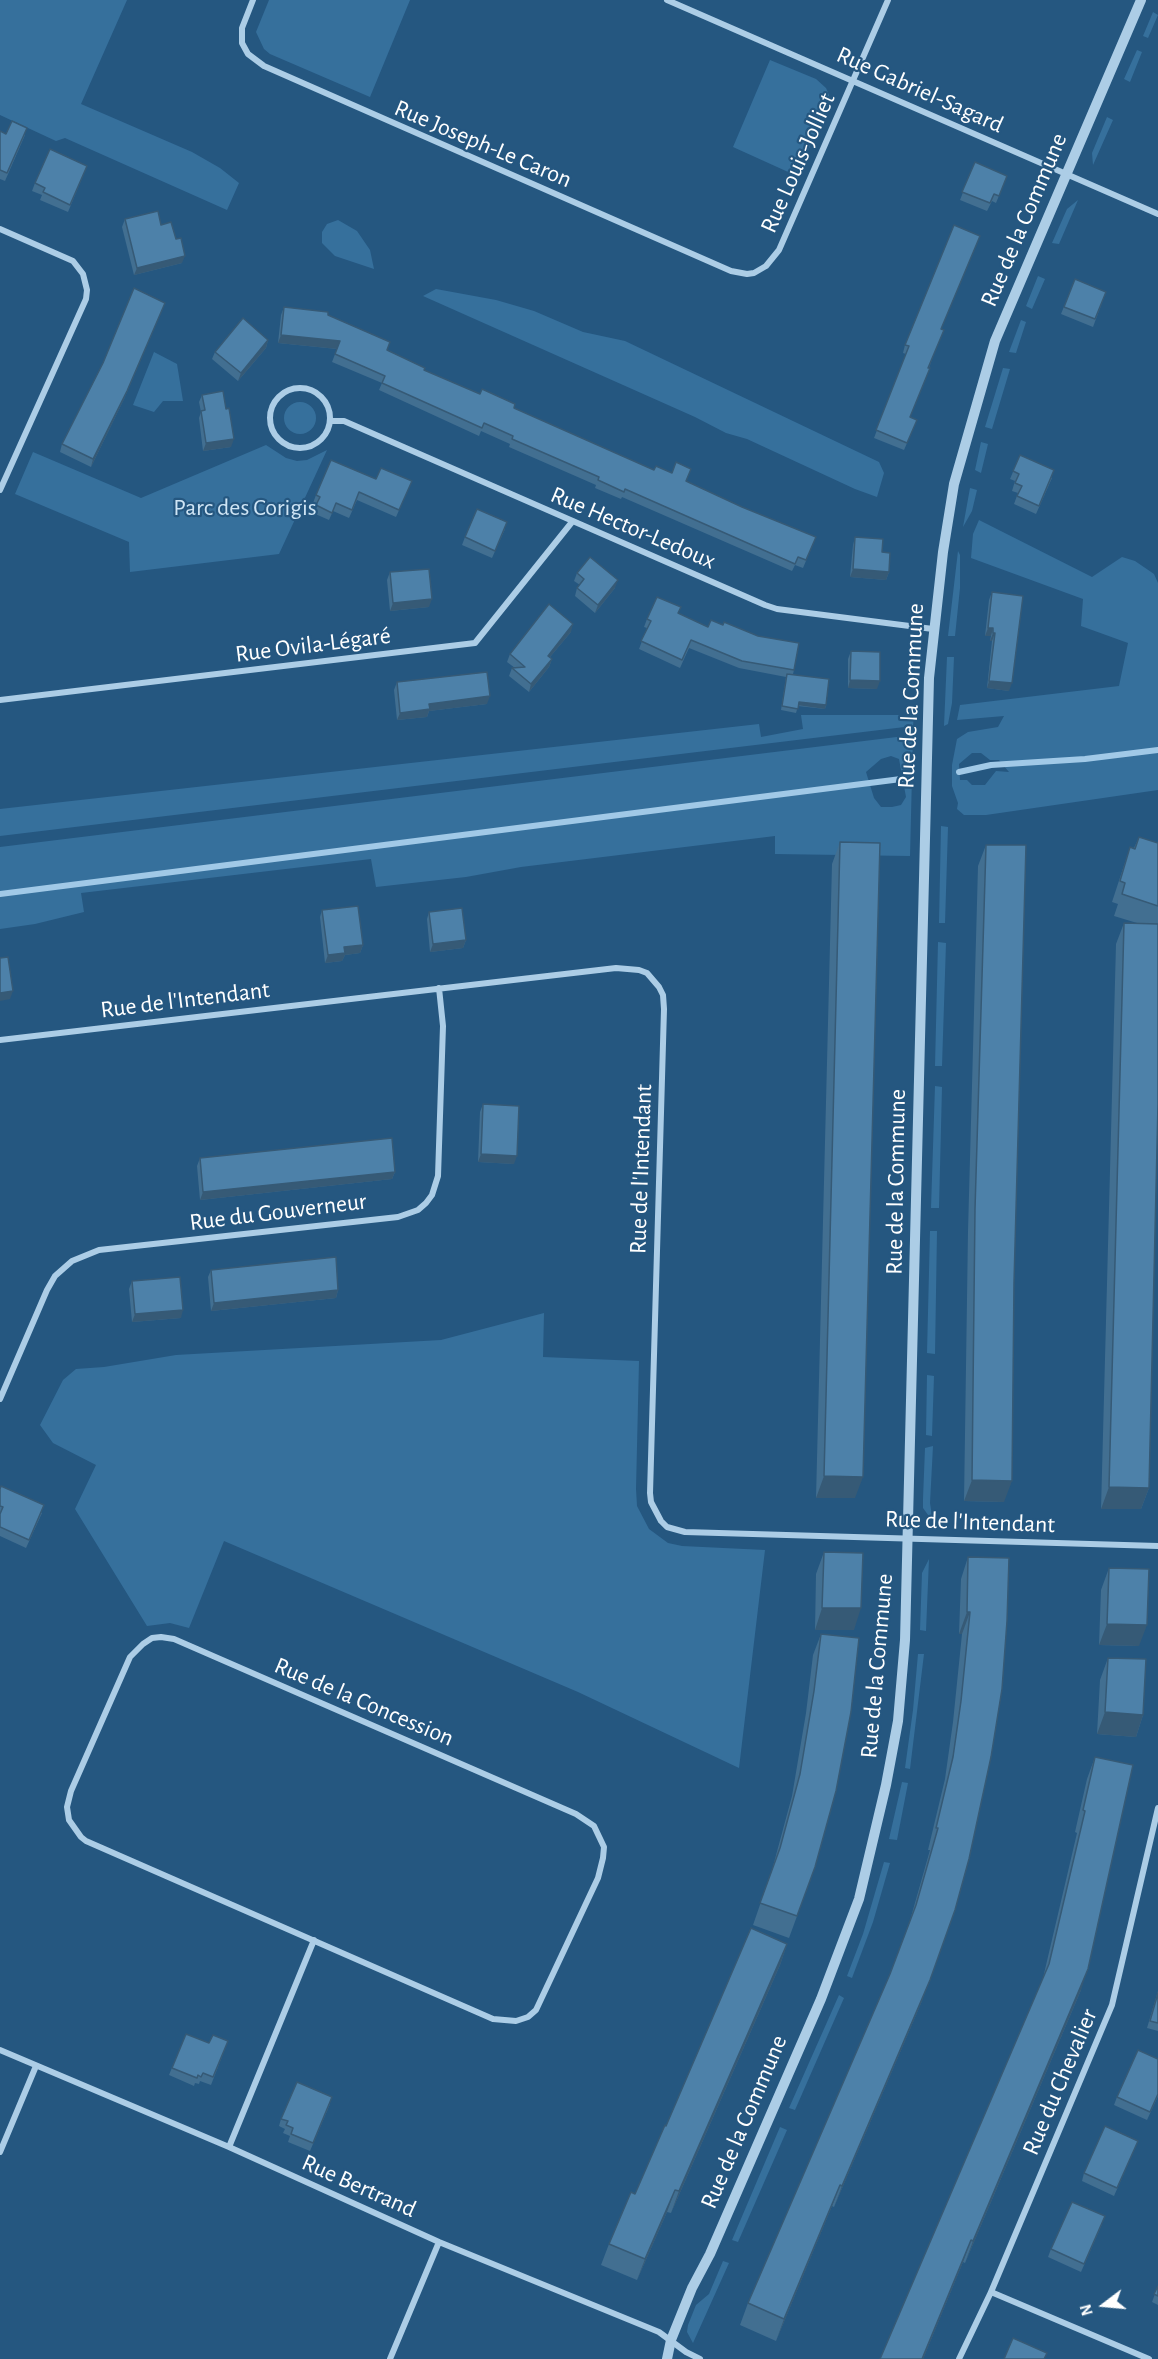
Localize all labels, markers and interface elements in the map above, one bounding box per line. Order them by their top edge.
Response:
street label: Rue Gabriel-Sagard [832,40,1008,140]
street label: Rue Louis-Jolliet [754,89,842,237]
street label: Rue Joseph-Le Caron [390,94,576,194]
street label: Rue de la Commune [974,129,1074,311]
street label: Rue Hector-Ledoux [546,480,720,576]
park label: Parc des Corigis [173,494,317,522]
street label: Rue de la Commune [892,603,930,789]
street label: Rue Ovila-Légaré [234,621,392,669]
street label: Rue de l'Intendant [99,975,271,1025]
street label: Rue de l'Intendant [624,1083,658,1255]
street label: Rue de la Commune [880,1089,912,1275]
street label: Rue du Gouverneur [188,1187,368,1237]
street label: Rue de l'Intendant [884,1505,1056,1539]
street label: Rue de la Commune [855,1572,899,1760]
street label: Rue de la Concession [270,1651,458,1753]
street label: Rue du Chevalier [1016,2005,1104,2159]
street label: Rue de la Commune [694,2031,794,2213]
street label: Rue Bertrand [297,2148,421,2224]
north arrow [1074,2275,1134,2335]
text: N [1077,2302,1096,2318]

